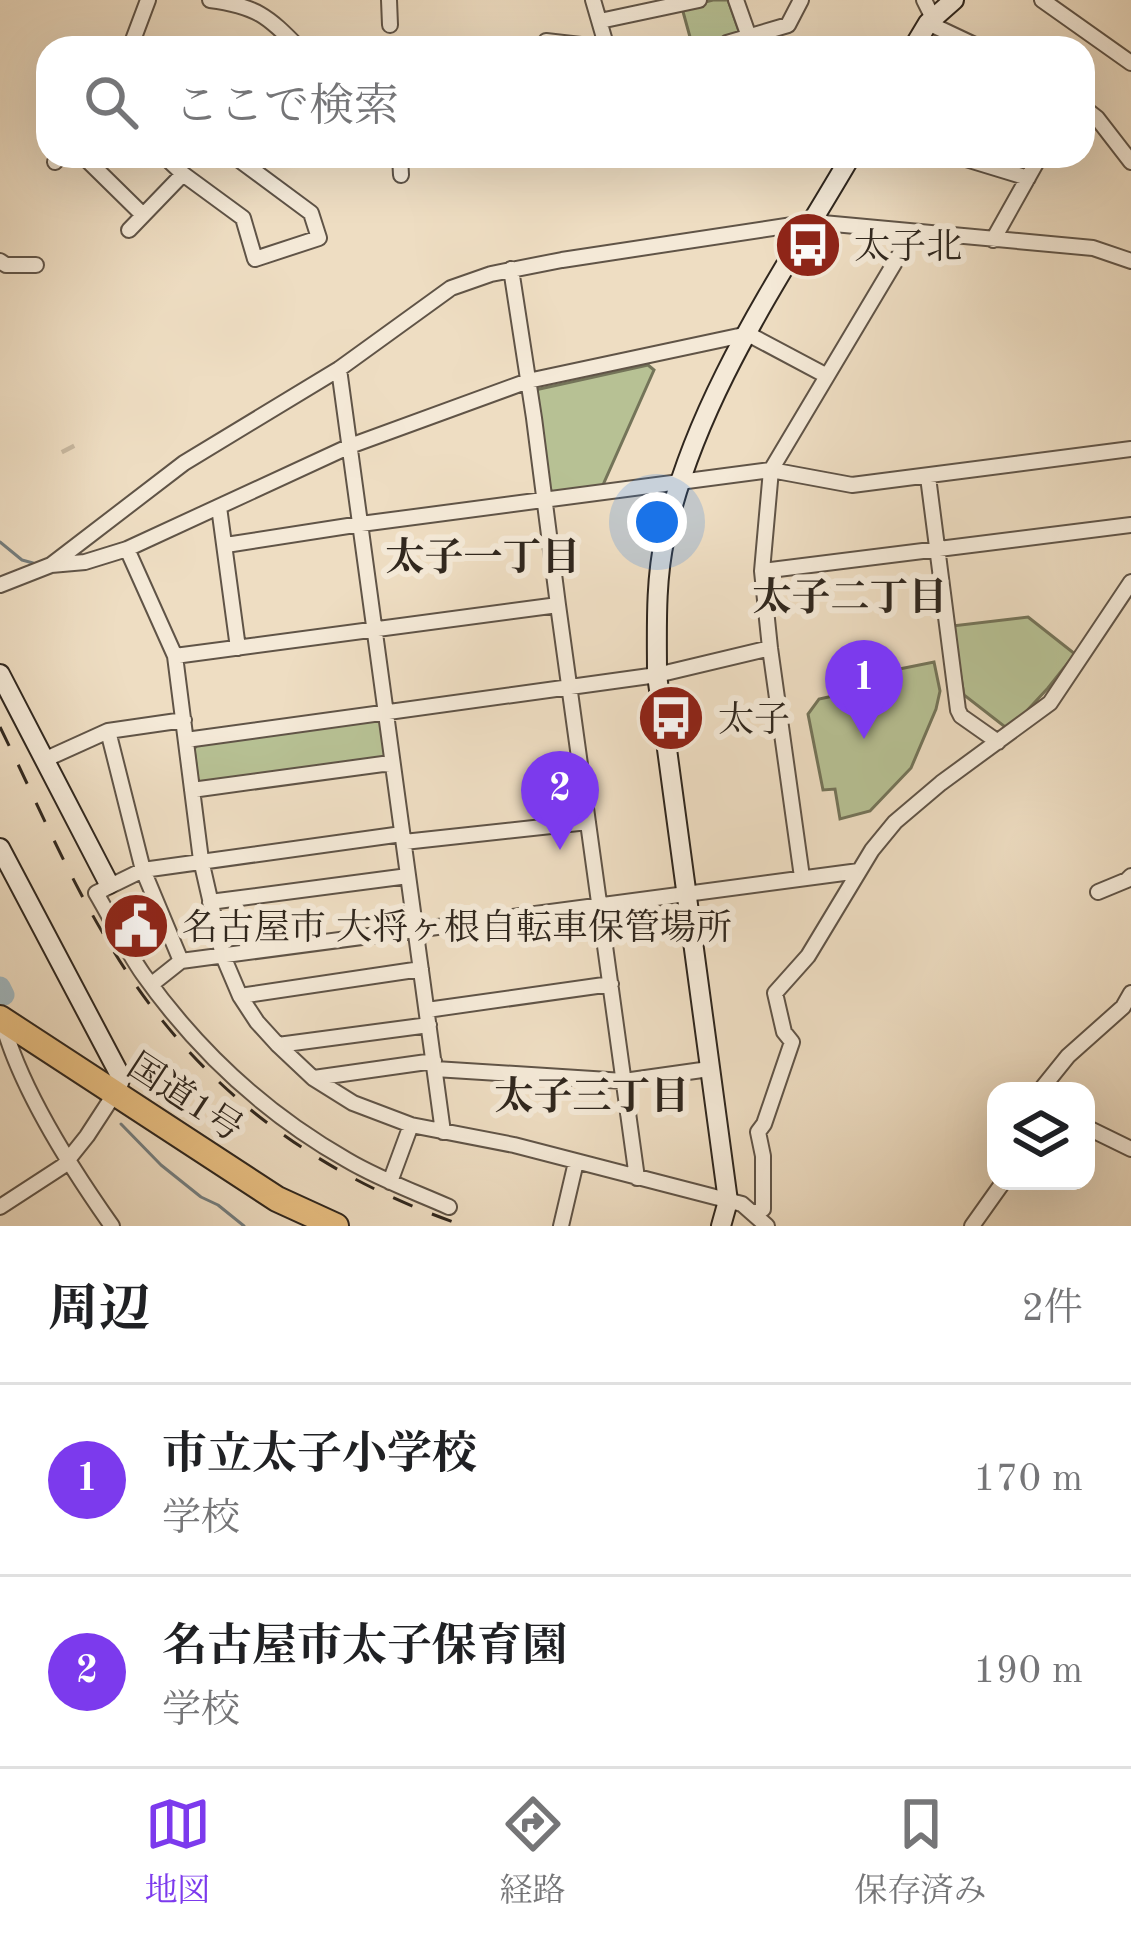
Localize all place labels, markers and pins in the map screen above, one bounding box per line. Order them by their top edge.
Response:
bus stop icon: 太子北 [773,210,843,280]
place label: 太子北 [854,228,962,267]
pin: 1 [825,640,903,739]
bus stop icon: 太子 [636,683,706,753]
place label: 太子 [718,701,790,740]
pin: 2 [521,751,599,850]
public building icon: 名古屋市 大将ヶ根自転車保管場所 [101,891,171,961]
place label: 名古屋市 大将ヶ根自転車保管場所 [182,908,732,948]

